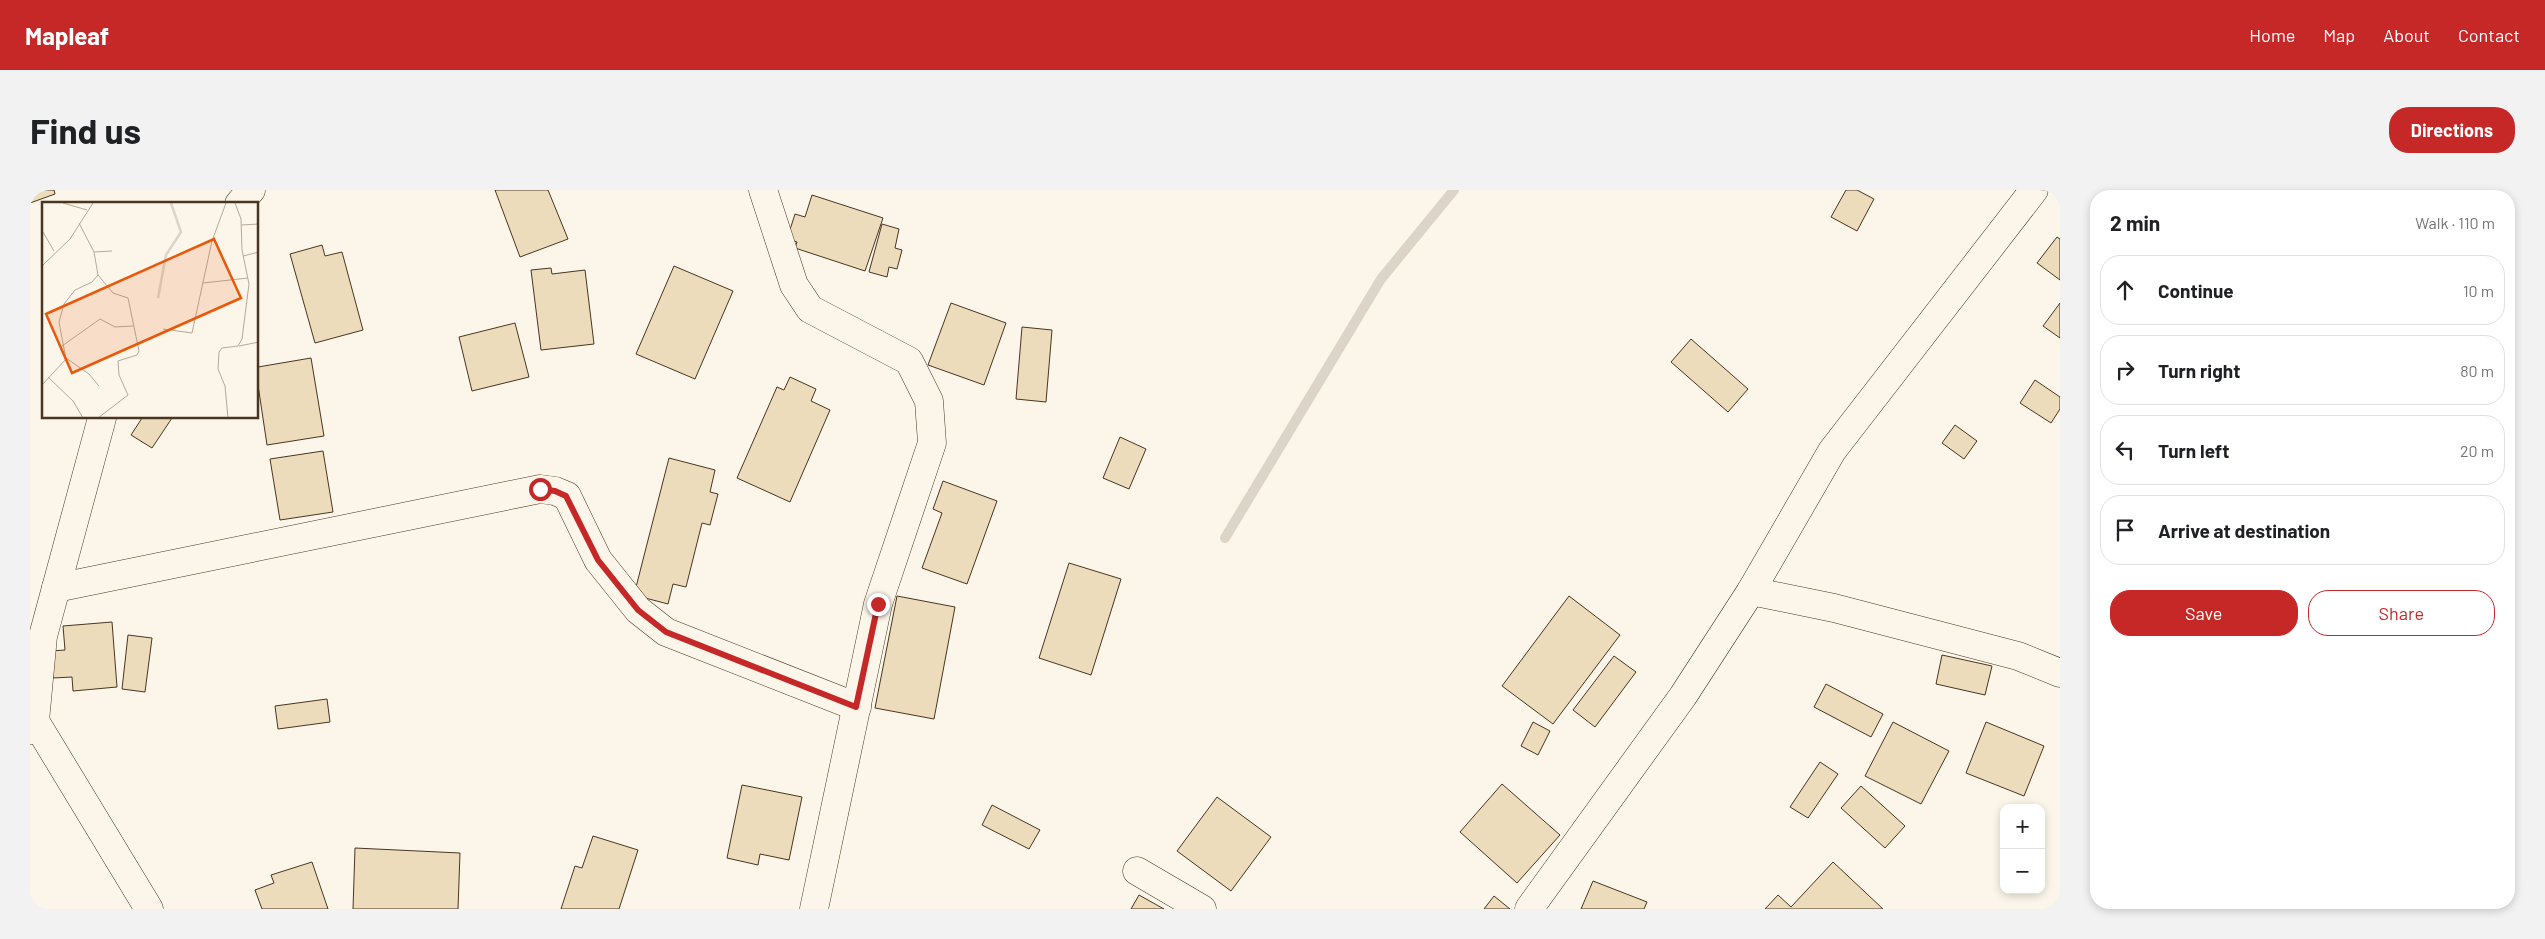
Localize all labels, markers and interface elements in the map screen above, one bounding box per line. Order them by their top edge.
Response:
text: Mapleaf [25,21,109,50]
text: Home [2249,24,2295,46]
text: Map [2323,24,2355,46]
text: About [2383,24,2430,46]
text: Contact [2458,24,2520,46]
button: Directions [2389,107,2515,153]
text: Find us [30,109,141,151]
inset map [42,202,259,419]
text: 2 min [2110,210,2160,235]
text: Walk · 110 m [2415,213,2495,232]
icon: ahead [2111,276,2139,304]
text: Continue [2158,279,2234,302]
text: 10 m [2463,281,2494,300]
icon: right [2111,356,2139,384]
text: Turn right [2158,359,2240,382]
text: 80 m [2460,361,2494,380]
icon: left [2111,436,2139,464]
text: Turn left [2158,439,2229,462]
text: 20 m [2460,441,2494,460]
route start [529,478,552,501]
icon: arrive [2111,516,2139,544]
text: Arrive at destination [2158,519,2330,542]
button: Save [2110,590,2298,636]
button: Share [2308,590,2495,636]
route end [867,593,890,616]
map controls [2000,804,2045,894]
button: + [2000,804,2045,849]
button: − [2000,849,2045,894]

